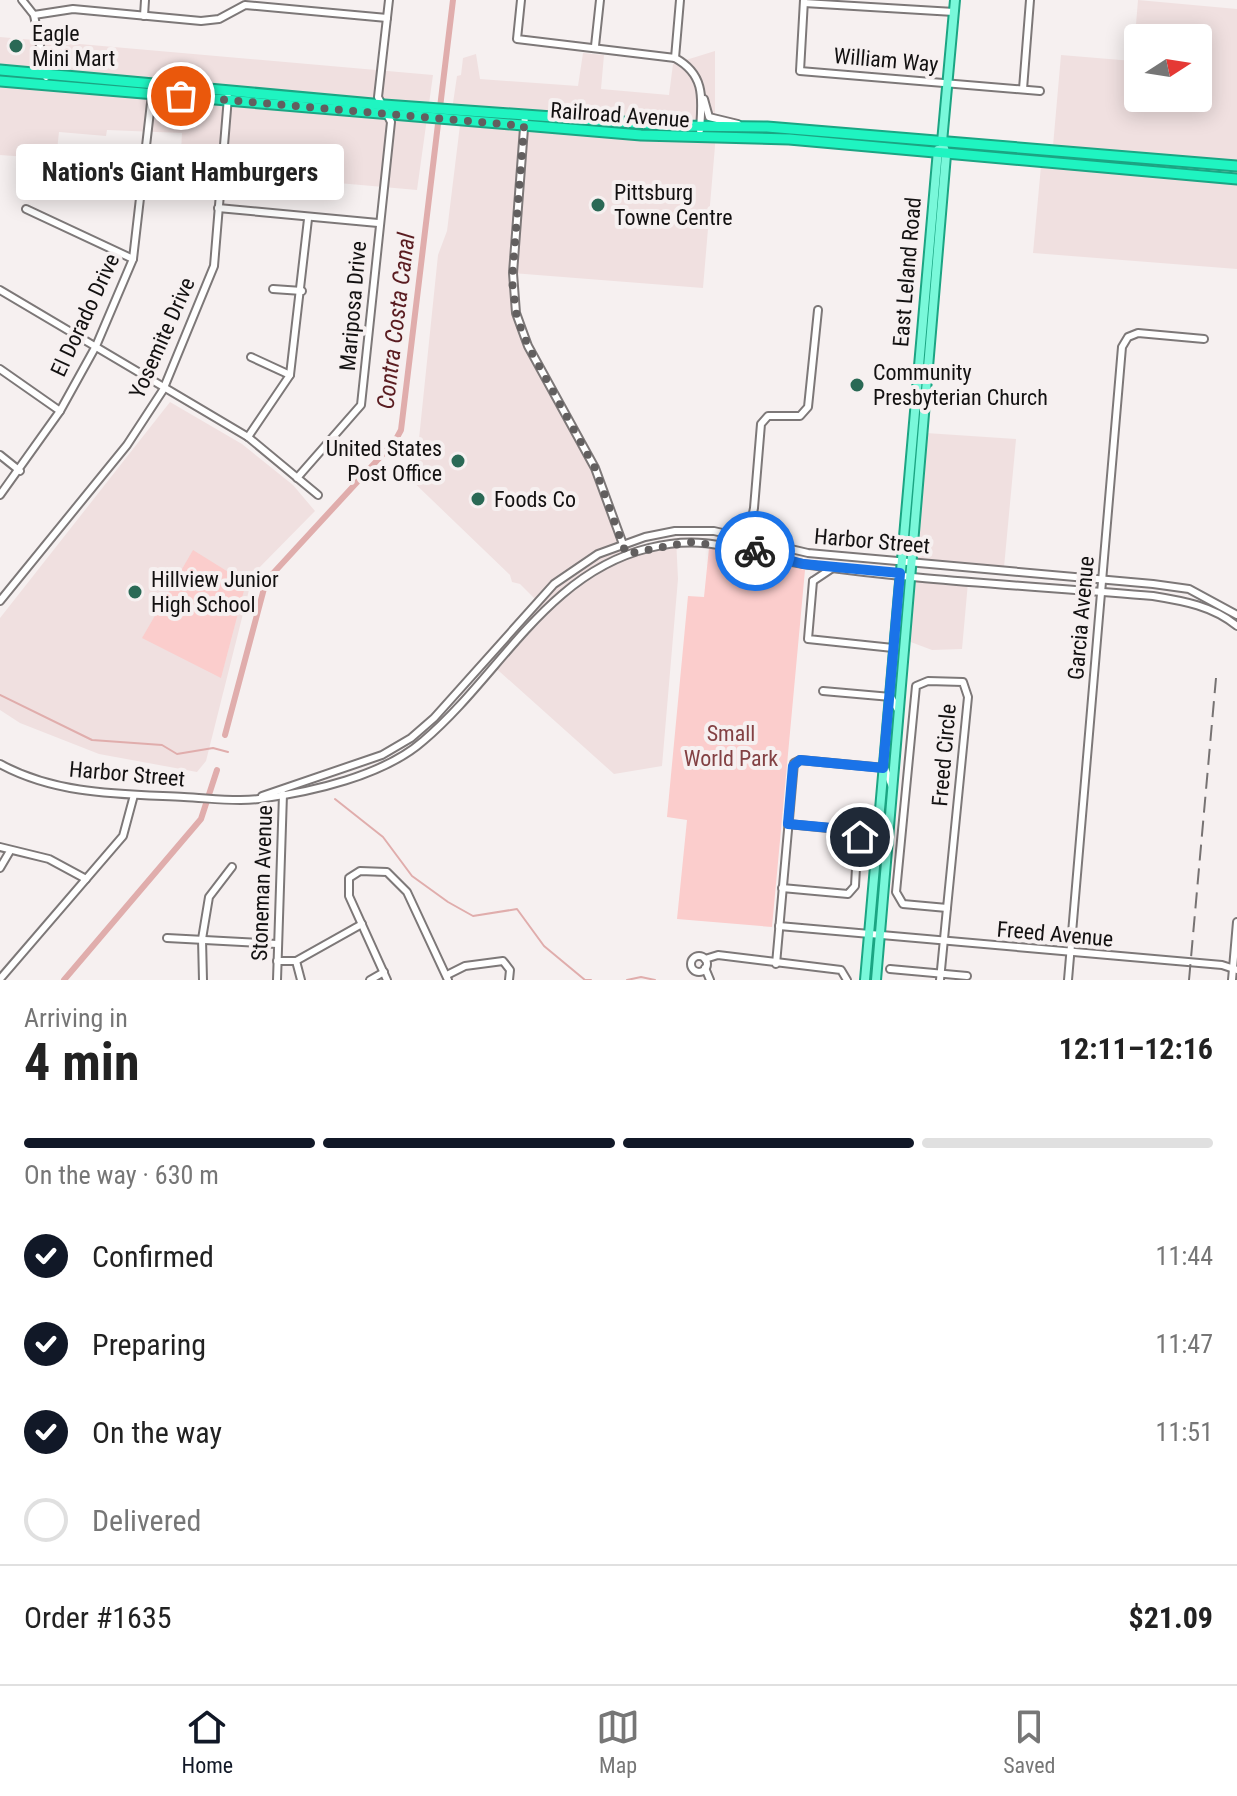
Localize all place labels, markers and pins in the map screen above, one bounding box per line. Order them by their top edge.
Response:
place label: Eagle Mini Mart [32,21,115,71]
marker: Eagle Mini Mart [7,37,25,55]
pin [147,62,215,130]
callout: Nation's Giant Hamburgers [17,144,345,200]
place label: Pittsburg Towne Centre [614,180,733,230]
marker: Pittsburg Towne Centre [589,196,607,214]
place label: Community Presbyterian Church [873,360,1048,410]
marker: Community Presbyterian Church [848,376,866,394]
place label: United States Post Office [326,436,442,486]
marker: United States Post Office [449,452,467,470]
place label: Foods Co [494,487,576,512]
marker: Foods Co [469,490,487,508]
place label: Hillview Junior High School [151,567,279,617]
marker: Hillview Junior High School [126,583,144,601]
pin [826,803,894,871]

